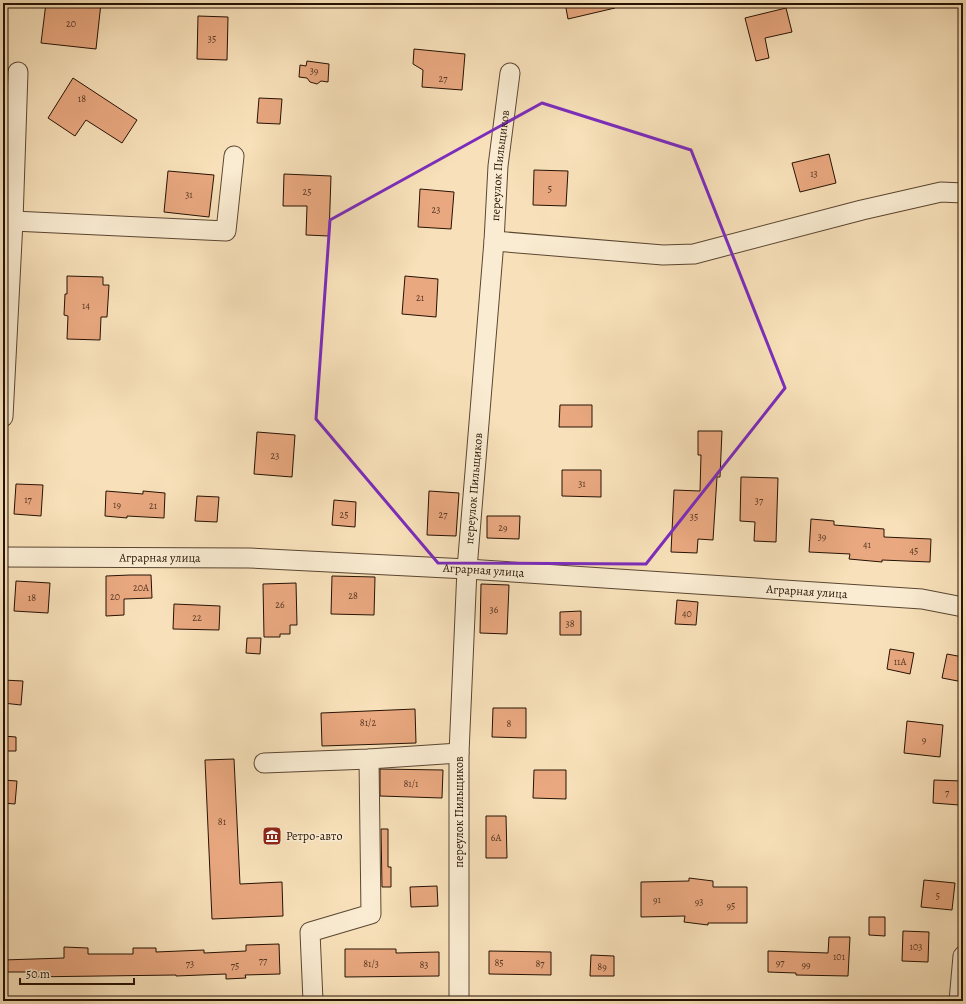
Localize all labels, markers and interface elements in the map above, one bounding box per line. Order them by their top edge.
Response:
house number: 20 [66,17,76,30]
house number: 35 [208,32,216,45]
house number: 39 [310,64,319,77]
house number: 27 [439,72,448,85]
house number: 18 [78,92,86,105]
street label: переулок Пильщиков [487,109,513,222]
house number: 13 [810,167,818,180]
house number: 5 [548,182,552,195]
house number: 25 [302,185,312,198]
house number: 31 [185,188,193,201]
house number: 23 [432,203,440,216]
house number: 21 [416,291,425,304]
house number: 14 [82,299,90,312]
street label: переулок Пильщиков [461,432,486,545]
house number: 23 [271,449,279,462]
house number: 31 [578,477,586,490]
house number: 17 [24,493,33,506]
house number: 37 [755,494,764,507]
house number: 19 [113,498,121,511]
house number: 21 [149,499,158,512]
house number: 25 [339,508,349,521]
house number: 27 [439,508,448,521]
house number: 35 [690,510,698,523]
house number: 29 [498,521,508,534]
house number: 39 [818,530,827,543]
house number: 41 [863,538,872,551]
house number: 45 [910,544,918,557]
street label: Аграрная улица [118,549,201,566]
street label: Аграрная улица [442,560,525,581]
house number: 20А [133,581,149,594]
street label: Аграрная улица [765,581,849,602]
house number: 28 [348,589,358,602]
house number: 20 [110,590,120,603]
house number: 18 [28,591,36,604]
house number: 26 [275,598,285,611]
house number: 36 [490,603,499,616]
house number: 40 [682,607,692,620]
house number: 22 [192,611,202,624]
house number: 38 [565,617,575,630]
house number: 11А [894,655,906,668]
house number: 81/2 [360,716,376,729]
house number: 8 [507,717,512,730]
house number: 9 [922,733,927,746]
street label: переулок Пильщиков [451,756,467,868]
house number: 81/1 [404,777,419,790]
house number: 7 [945,786,950,799]
house number: 81 [218,815,227,828]
museum icon: Ретро-авто [261,825,283,847]
place label: Ретро-авто [286,828,342,844]
house number: 6А [491,831,501,844]
house number: 5 [936,889,940,902]
house number: 91 [653,893,662,906]
house number: 93 [695,895,703,908]
house number: 95 [727,899,735,912]
house number: 103 [910,940,922,953]
house number: 101 [833,950,846,963]
house number: 77 [259,954,268,967]
house number: 85 [494,956,504,969]
house number: 97 [776,956,785,969]
house number: 73 [186,957,194,970]
house number: 81/3 [363,957,379,970]
house number: 87 [535,957,545,970]
house number: 83 [419,958,429,971]
house number: 99 [801,958,811,971]
house number: 75 [231,959,239,972]
scale bar [20,960,134,986]
house number: 89 [597,960,607,973]
text: 50 m [26,966,50,982]

